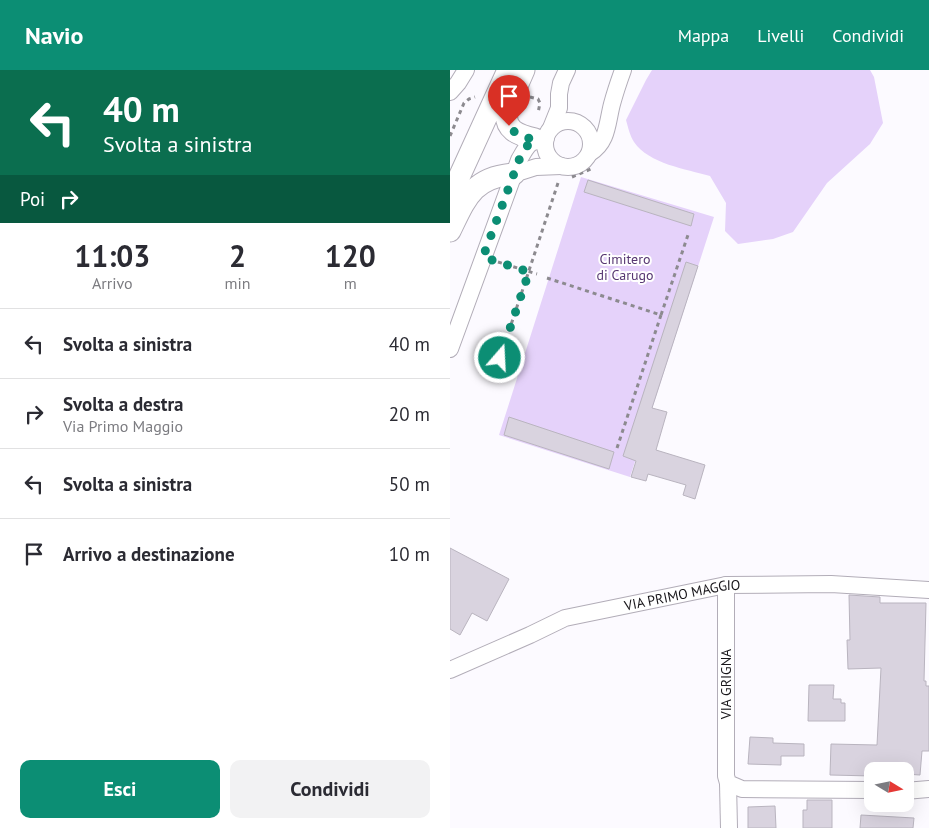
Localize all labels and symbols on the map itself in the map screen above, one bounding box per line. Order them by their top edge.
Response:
pin [488,75,530,126]
park label: Cimitero di Carugo [596,250,654,284]
position arrow [473,331,525,383]
street label: VIA PRIMO MAGGIO [622,576,740,615]
street label: VIA GRIGNA [717,648,735,720]
north arrow [864,762,914,812]

